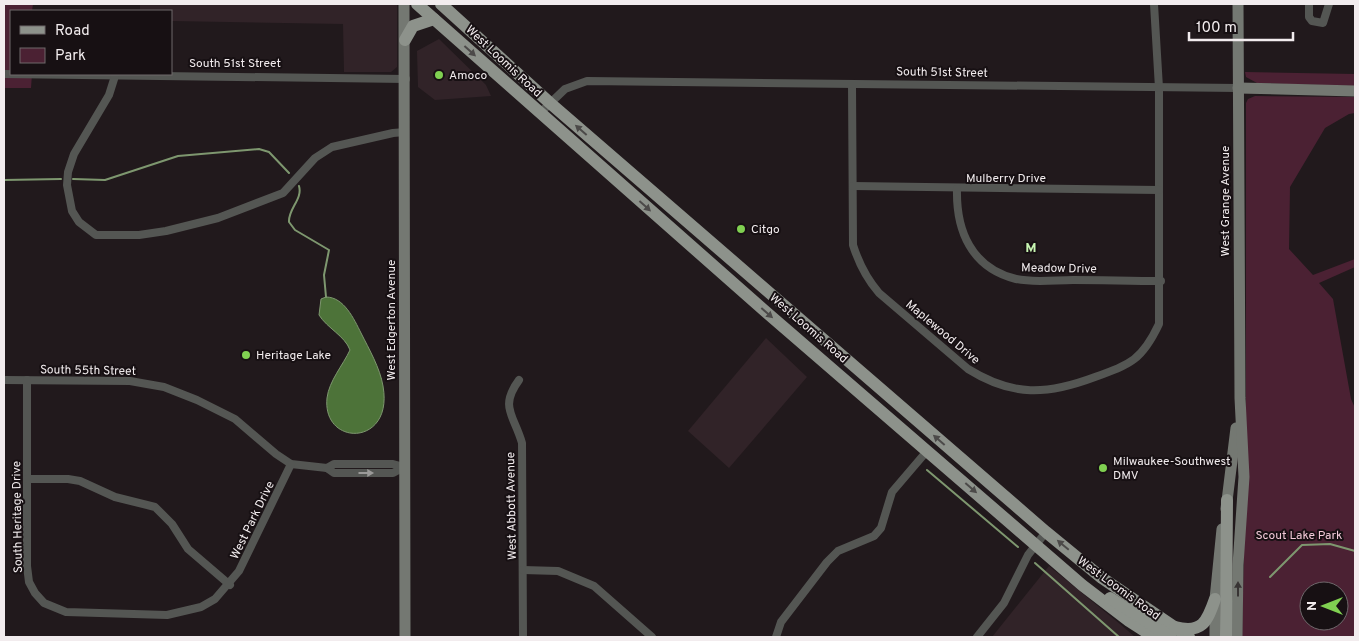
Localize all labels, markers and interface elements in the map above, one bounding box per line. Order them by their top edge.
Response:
legend [10,10,172,75]
scale bar [1189,10,1293,42]
text: 100 m [1196,19,1237,38]
text: Road [55,22,90,41]
street label: West Loomis Road [462,22,545,101]
one-way arrow [464,45,476,56]
text: Park [55,47,86,66]
street label: South 51st Street [189,56,281,72]
street label: South 51st Street [896,64,988,82]
place label: Amoco [449,68,487,84]
marker: Amoco [433,69,445,81]
one-way arrow [575,125,588,136]
street label: West Grange Avenue [1218,146,1234,256]
street label: Mulberry Drive [966,171,1046,187]
one-way arrow [639,200,651,212]
place label: Citgo [751,222,780,238]
marker: Citgo [735,223,747,235]
district label: M [1025,240,1037,257]
street label: West Edgerton Avenue [384,260,400,380]
street label: Meadow Drive [1021,260,1097,278]
street label: West Loomis Road [766,290,851,367]
street label: Maplewood Drive [902,297,983,369]
one-way arrow [761,308,774,319]
place label: Heritage Lake [256,348,331,364]
marker: Heritage Lake [240,349,252,361]
street label: South 55th Street [40,362,136,380]
one-way arrow [933,434,946,445]
street label: West Abbott Avenue [503,452,521,560]
place label: Milwaukee-Southwest DMV [1113,454,1230,484]
street label: South Heritage Drive [9,461,27,573]
marker: Milwaukee-Southwest DMV [1097,462,1109,474]
one-way arrow [358,469,374,477]
street label: West Park Drive [227,479,279,562]
one-way arrow [964,482,977,493]
park label: Scout Lake Park [1256,528,1342,544]
one-way arrow [1057,540,1070,551]
street label: West Loomis Road [1074,553,1163,624]
one-way arrow [1234,580,1242,596]
north arrow [1299,581,1349,631]
text: N [1304,601,1321,611]

